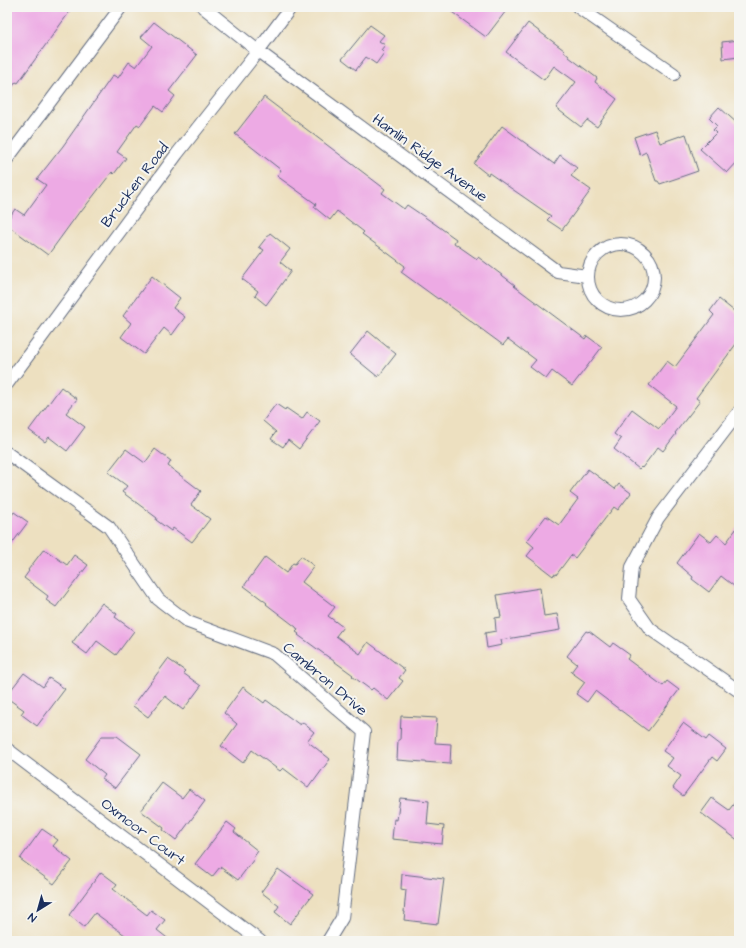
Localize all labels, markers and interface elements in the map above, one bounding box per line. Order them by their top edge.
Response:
street label: Hamlin Ridge Avenue [368,109,492,208]
street label: Brucken Road [96,138,174,232]
street label: Cambron Drive [278,637,372,721]
street label: Oxmoor Court [96,793,190,871]
north arrow [18,890,58,930]
text: N [25,909,40,926]

